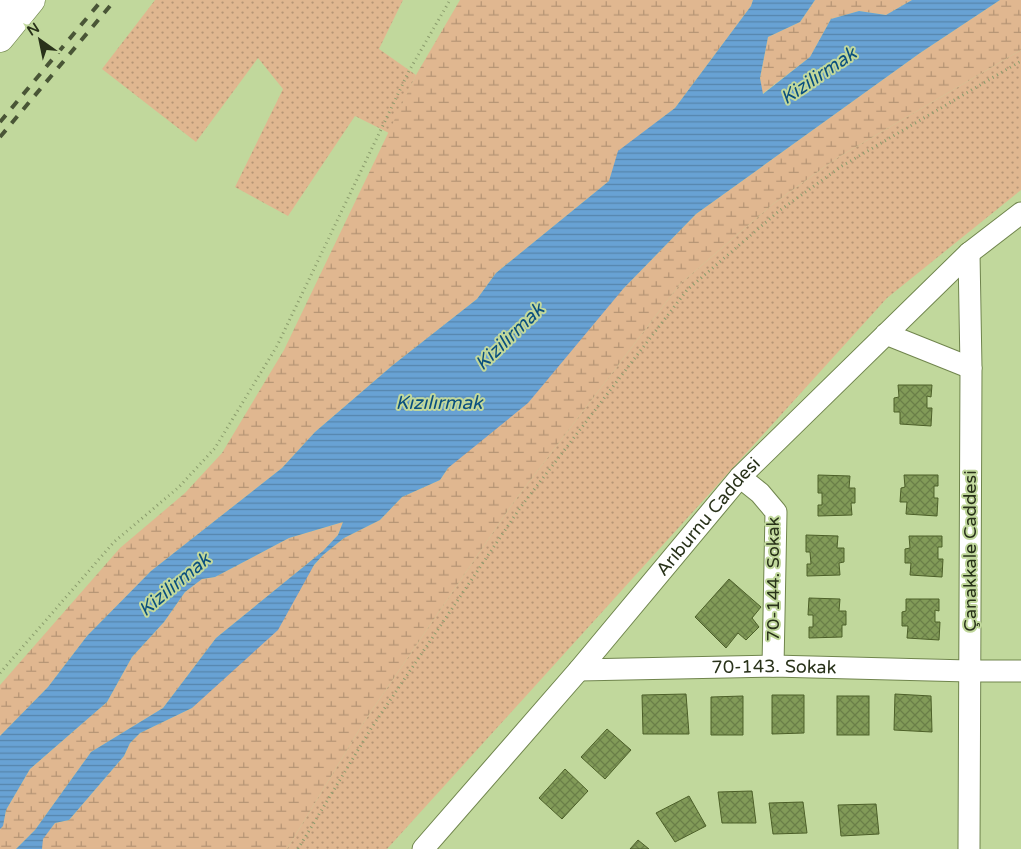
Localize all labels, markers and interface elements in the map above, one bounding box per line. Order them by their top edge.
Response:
north arrow [15,15,65,65]
text: N [24,19,43,40]
water label: Kizilirmak [776,42,862,109]
water label: Kizilirmak [471,297,550,375]
water label: Kızılırmak [396,392,484,414]
street label: Arıburnu Caddesi [651,452,765,580]
street label: Çanakkale Caddesi [959,470,981,632]
street label: 70-144. Sokak [762,516,784,641]
water label: Kizilirmak [134,547,216,621]
street label: 70-143. Sokak [711,655,837,679]

